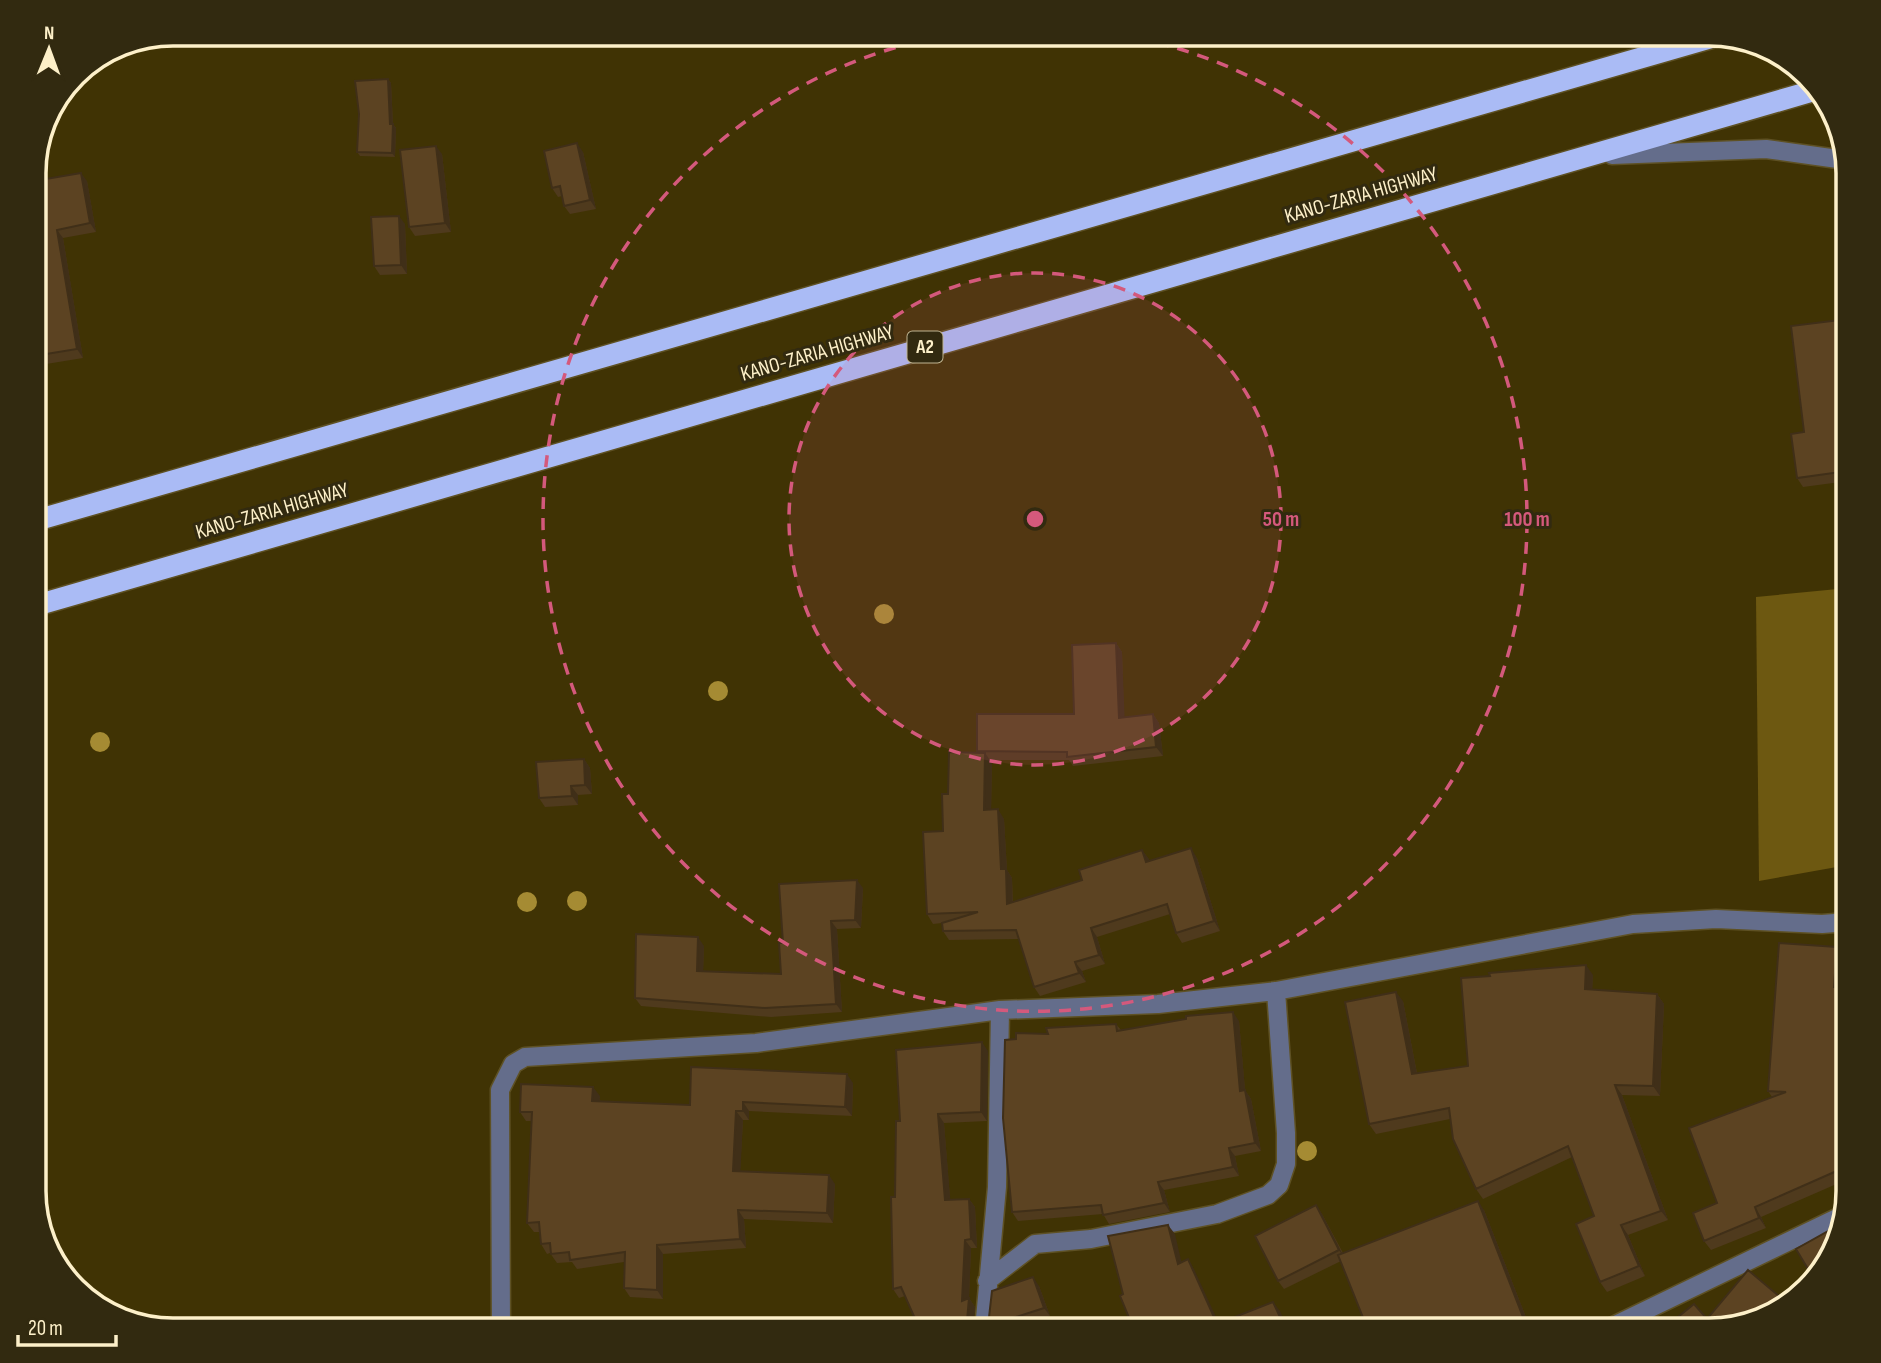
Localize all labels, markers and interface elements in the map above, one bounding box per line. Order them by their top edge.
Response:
north arrow [14,14,84,84]
text: N [44,22,55,45]
street label: KANO-ZARIA HIGHWAY [1282,161,1440,229]
street label: KANO-ZARIA HIGHWAY [738,319,896,387]
road number: A2 [908,332,942,362]
street label: KANO-ZARIA HIGHWAY [193,477,351,545]
centre of rings [1023,507,1047,531]
text: 50 m [1263,507,1299,532]
text: 100 m [1504,507,1550,532]
scale bar [18,1304,116,1348]
text: 20 m [28,1316,63,1341]

